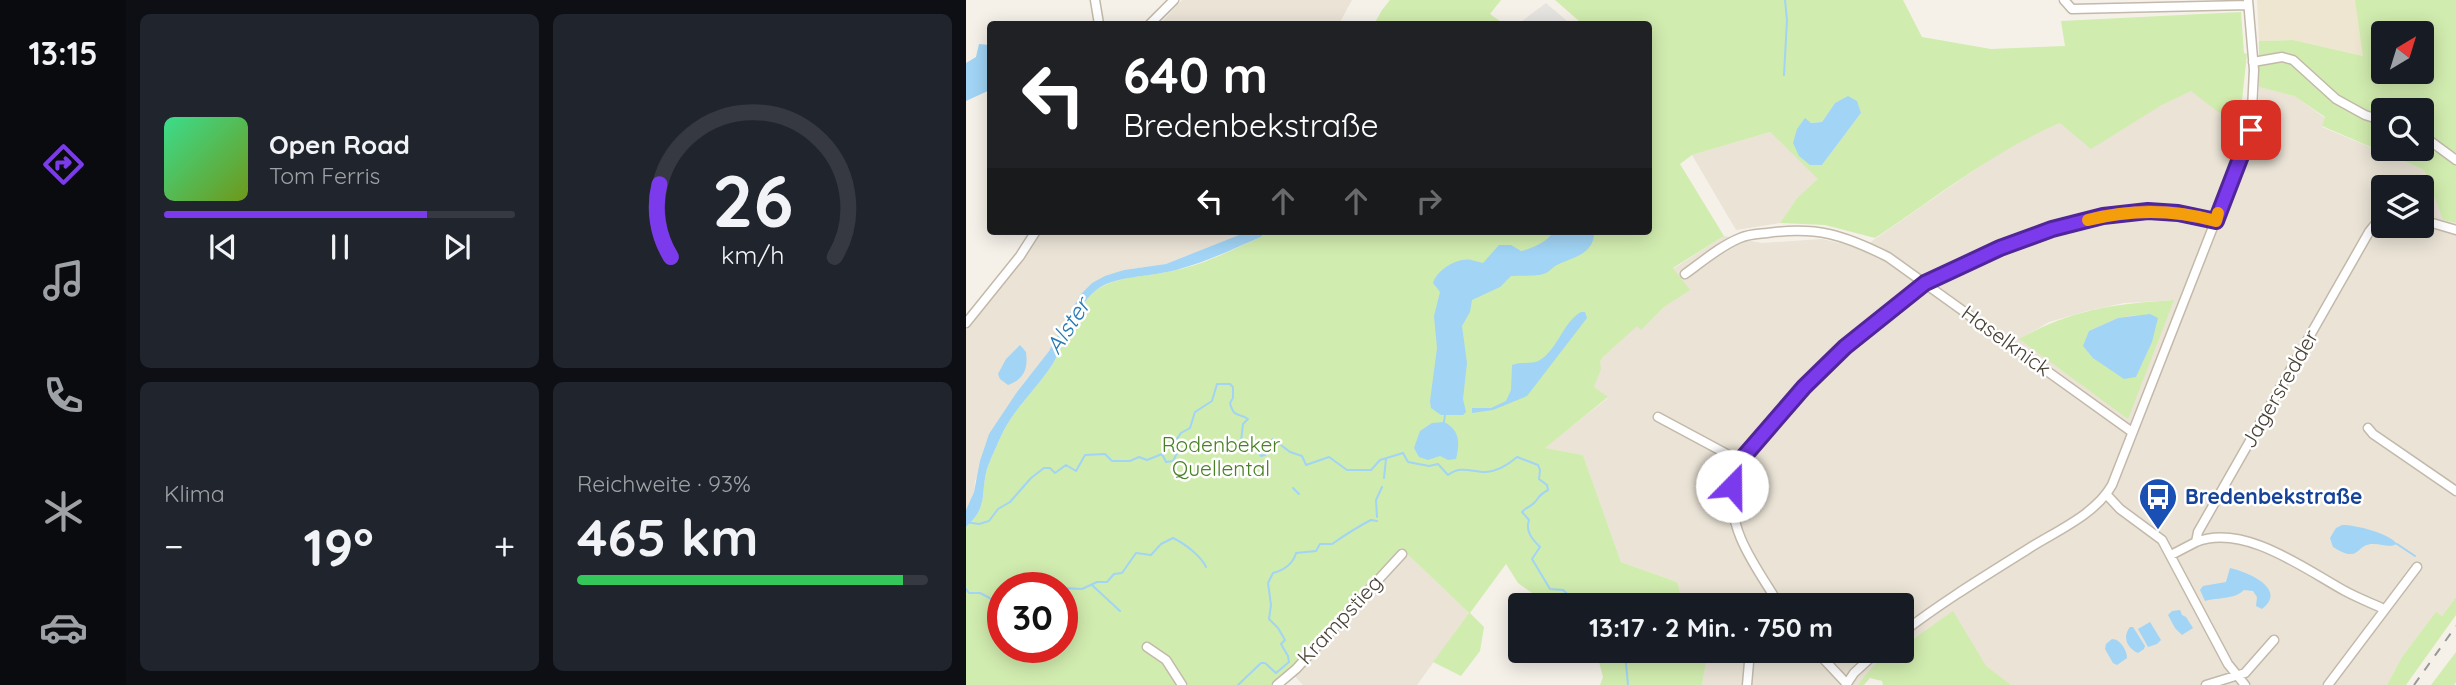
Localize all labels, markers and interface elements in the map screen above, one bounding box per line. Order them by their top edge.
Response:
north arrow [2371,21,2434,84]
map controls [2371,21,2434,238]
text: 13:15 [28,33,98,73]
text: 640 m [1123,44,1268,105]
icon: left [1008,49,1099,140]
button: search [2371,98,2434,161]
pin [2221,100,2281,160]
text: Bredenbekstraße [1123,105,1379,145]
icon: arrive [2232,111,2270,149]
text: Open Road [269,128,410,161]
icon: directions [39,140,88,189]
text: 26 [712,155,793,246]
text: Tom Ferris [269,161,380,190]
button: layers [2371,175,2434,238]
icon: left [1191,182,1229,220]
icon: ahead [1264,182,1302,220]
icon: ahead [1337,182,1375,220]
icon: right [1410,182,1448,220]
icon: previous [204,228,242,266]
icon: pause [321,228,359,266]
icon: next [438,228,476,266]
text: km/h [721,239,784,270]
icon: music [39,256,88,305]
water label: Alster [1039,290,1098,359]
street label: Haselknick [1957,299,2056,381]
street label: Jagersredder [2235,325,2323,452]
icon: phone [39,371,88,420]
park label: Rodenbeker Quellental [1162,431,1280,481]
position arrow [1695,449,1769,523]
text: Reichweite · 93% [577,469,751,498]
bus stop icon: Bredenbekstraße [2137,476,2179,531]
text: Klima [164,479,225,508]
place label: Bredenbekstraße [2185,483,2362,509]
icon: climate [39,487,88,536]
text: 465 km [577,504,758,569]
text: 19° [304,514,374,579]
text: − [164,522,184,570]
text: + [494,522,515,570]
street label: Krampstieg [1291,569,1387,669]
speed limit sign: 30 [987,572,1078,663]
icon: car [39,603,88,652]
text: 13:17 · 2 Min. · 750 m [1589,611,1833,644]

